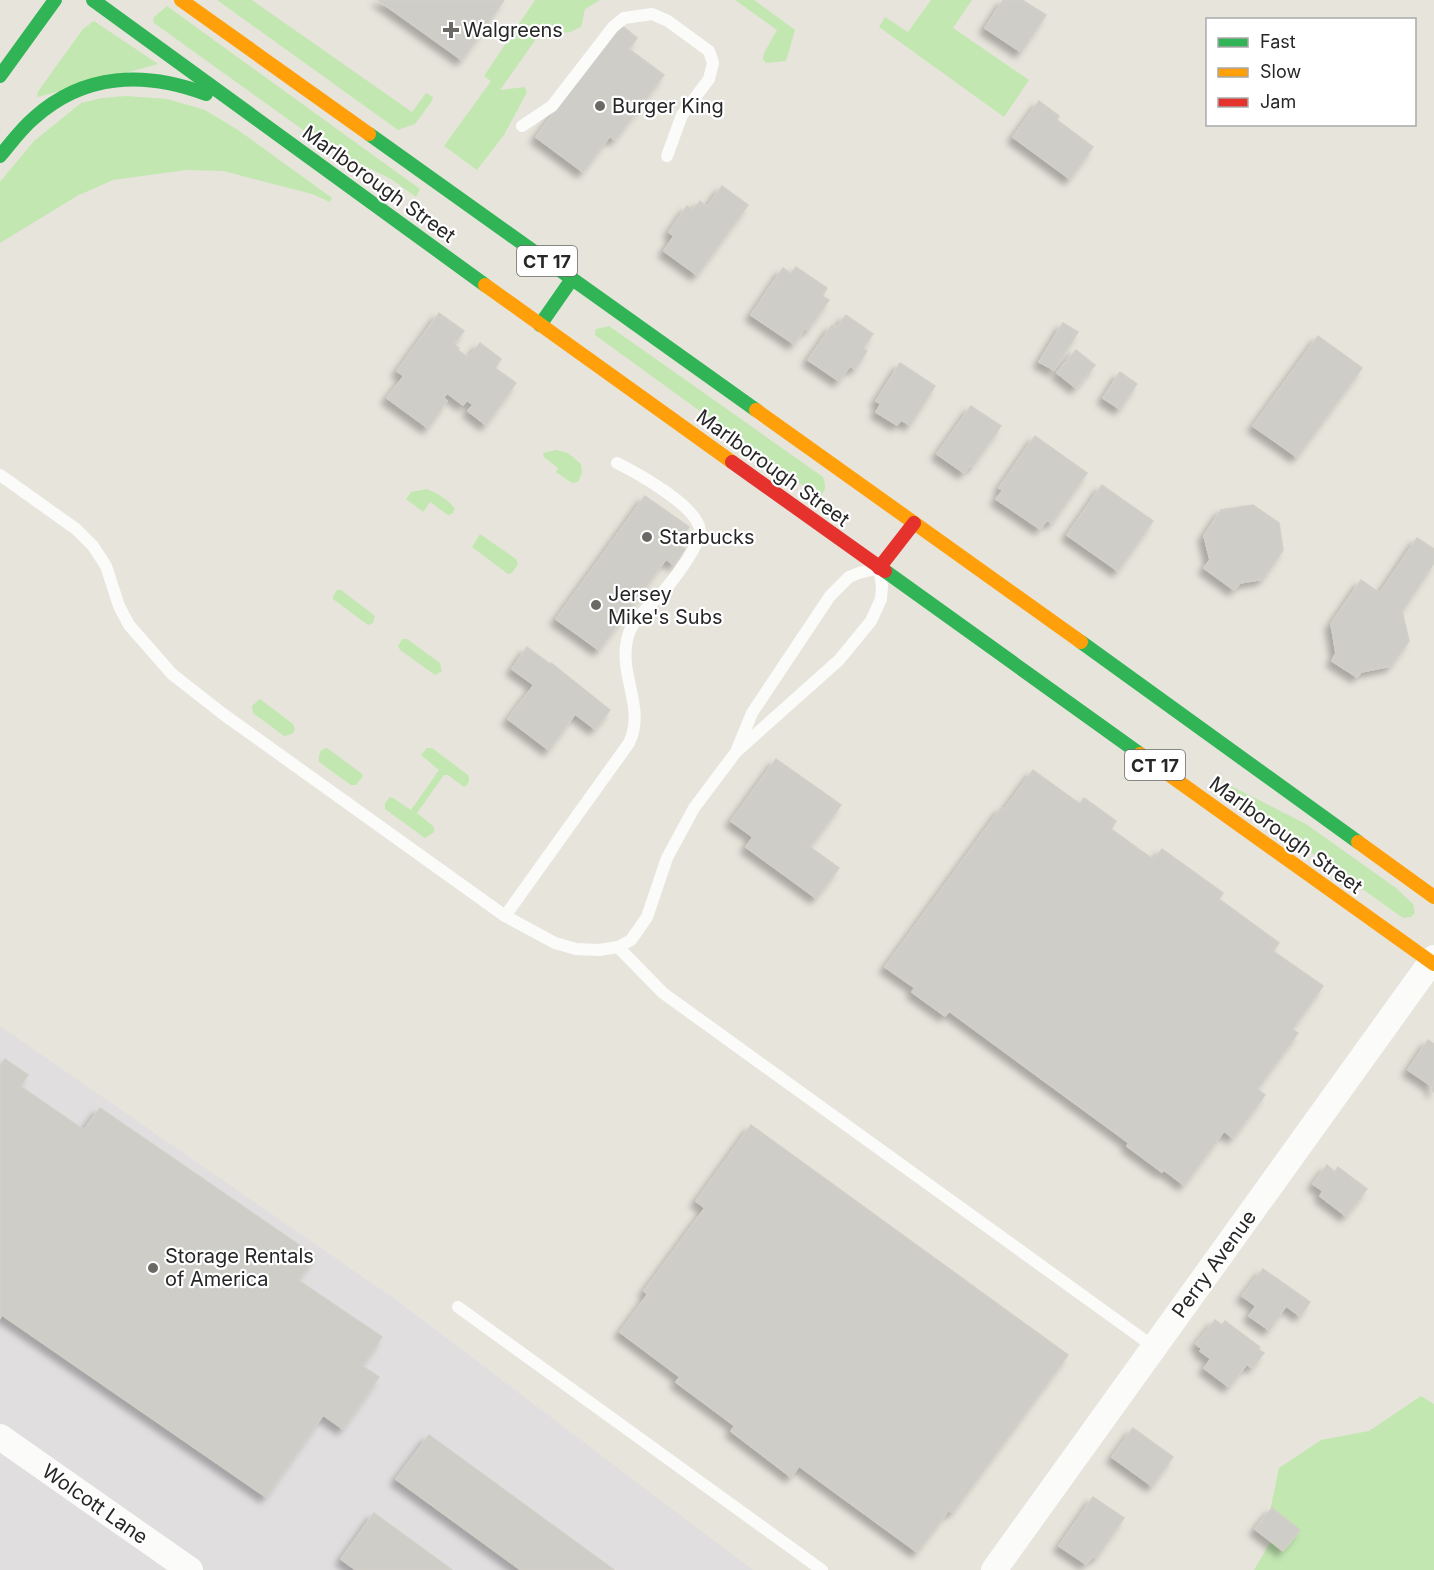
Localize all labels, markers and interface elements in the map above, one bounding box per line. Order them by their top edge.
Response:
place label: Walgreens [463,18,563,42]
legend [1206,18,1416,126]
marker: Walgreens [444,23,458,37]
text: Fast [1260,31,1296,52]
text: Slow [1260,61,1301,82]
text: Jam [1260,91,1296,112]
place label: Burger King [612,94,724,118]
marker: Burger King [593,99,607,113]
street label: Marlborough Street [298,120,461,248]
road number: CT 17 [517,246,577,276]
street label: Marlborough Street [692,404,855,532]
place label: Starbucks [659,525,755,549]
marker: Starbucks [640,530,654,544]
place label: Jersey Mike's Subs [608,582,722,629]
marker: Jersey Mike's Subs [589,598,603,612]
road number: CT 17 [1125,750,1185,780]
street label: Marlborough Street [1205,771,1368,899]
street label: Perry Avenue [1167,1206,1261,1322]
place label: Storage Rentals of America [165,1244,314,1291]
marker: Storage Rentals of America [146,1261,160,1275]
street label: Wolcott Lane [38,1459,152,1549]

